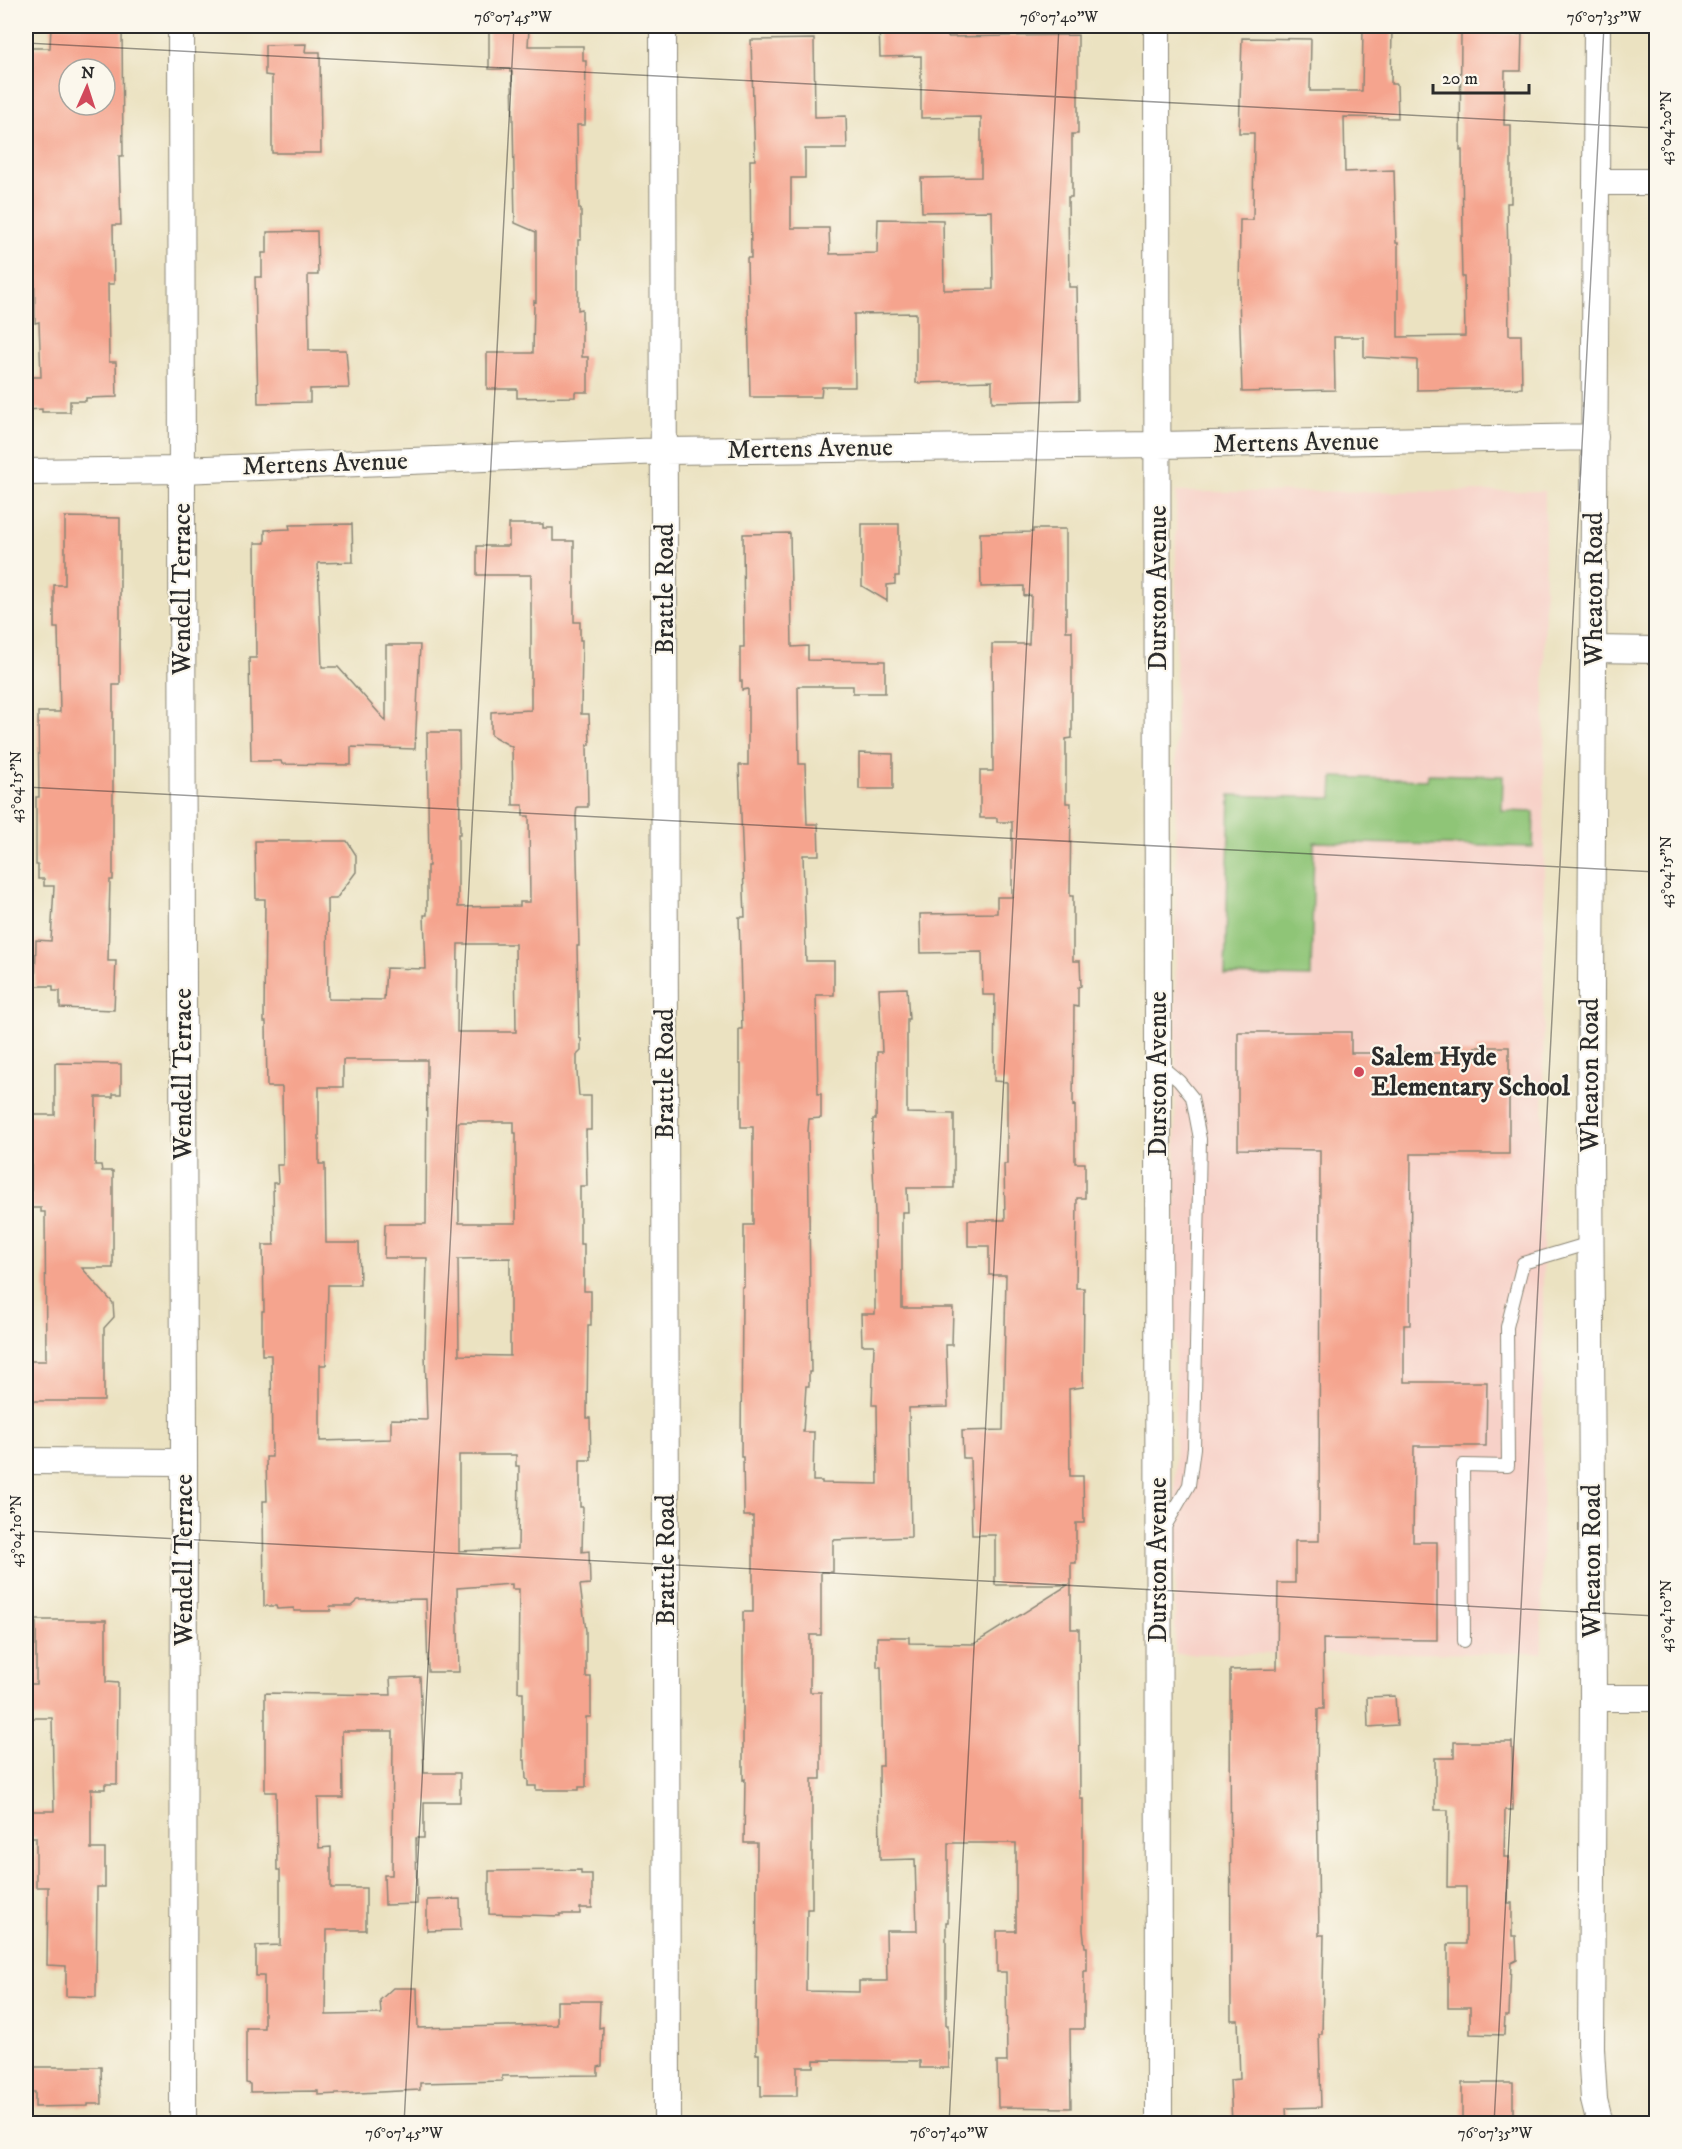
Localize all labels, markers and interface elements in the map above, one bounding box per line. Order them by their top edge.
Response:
text: 76°07'45"W [474,8,552,27]
text: 76°07'40"W [1020,8,1098,27]
text: 76°07'35"W [1567,8,1642,27]
north arrow [57,57,117,117]
scale bar [1433,57,1529,95]
text: N [81,63,95,83]
text: 20 m [1442,68,1478,90]
text: 43°04'20"N [1657,91,1676,165]
street label: Mertens Avenue [1213,425,1379,461]
street label: Mertens Avenue [727,431,893,467]
street label: Mertens Avenue [242,445,408,483]
street label: Wendell Terrace [166,503,199,676]
street label: Durston Avenue [1142,505,1175,671]
street label: Wheaton Road [1578,512,1611,667]
street label: Brattle Road [649,523,682,655]
text: 43°04'15"N [7,751,26,823]
text: 43°04'15"N [1657,836,1676,908]
street label: Wendell Terrace [167,988,200,1161]
street label: Durston Avenue [1142,991,1175,1157]
street label: Wheaton Road [1574,998,1607,1153]
street label: Brattle Road [649,1008,682,1140]
place label: Salem Hyde Elementary School [1371,1041,1571,1104]
marker: Salem Hyde Elementary School [1352,1065,1366,1079]
street label: Wendell Terrace [168,1474,201,1647]
street label: Durston Avenue [1142,1477,1175,1643]
street label: Wheaton Road [1576,1484,1609,1639]
street label: Brattle Road [650,1494,683,1626]
text: 43°04'10"N [7,1495,26,1567]
text: 43°04'10"N [1657,1580,1676,1652]
text: 76°07'45"W [365,2124,443,2143]
text: 76°07'40"W [910,2124,988,2143]
text: 76°07'35"W [1458,2124,1533,2143]

